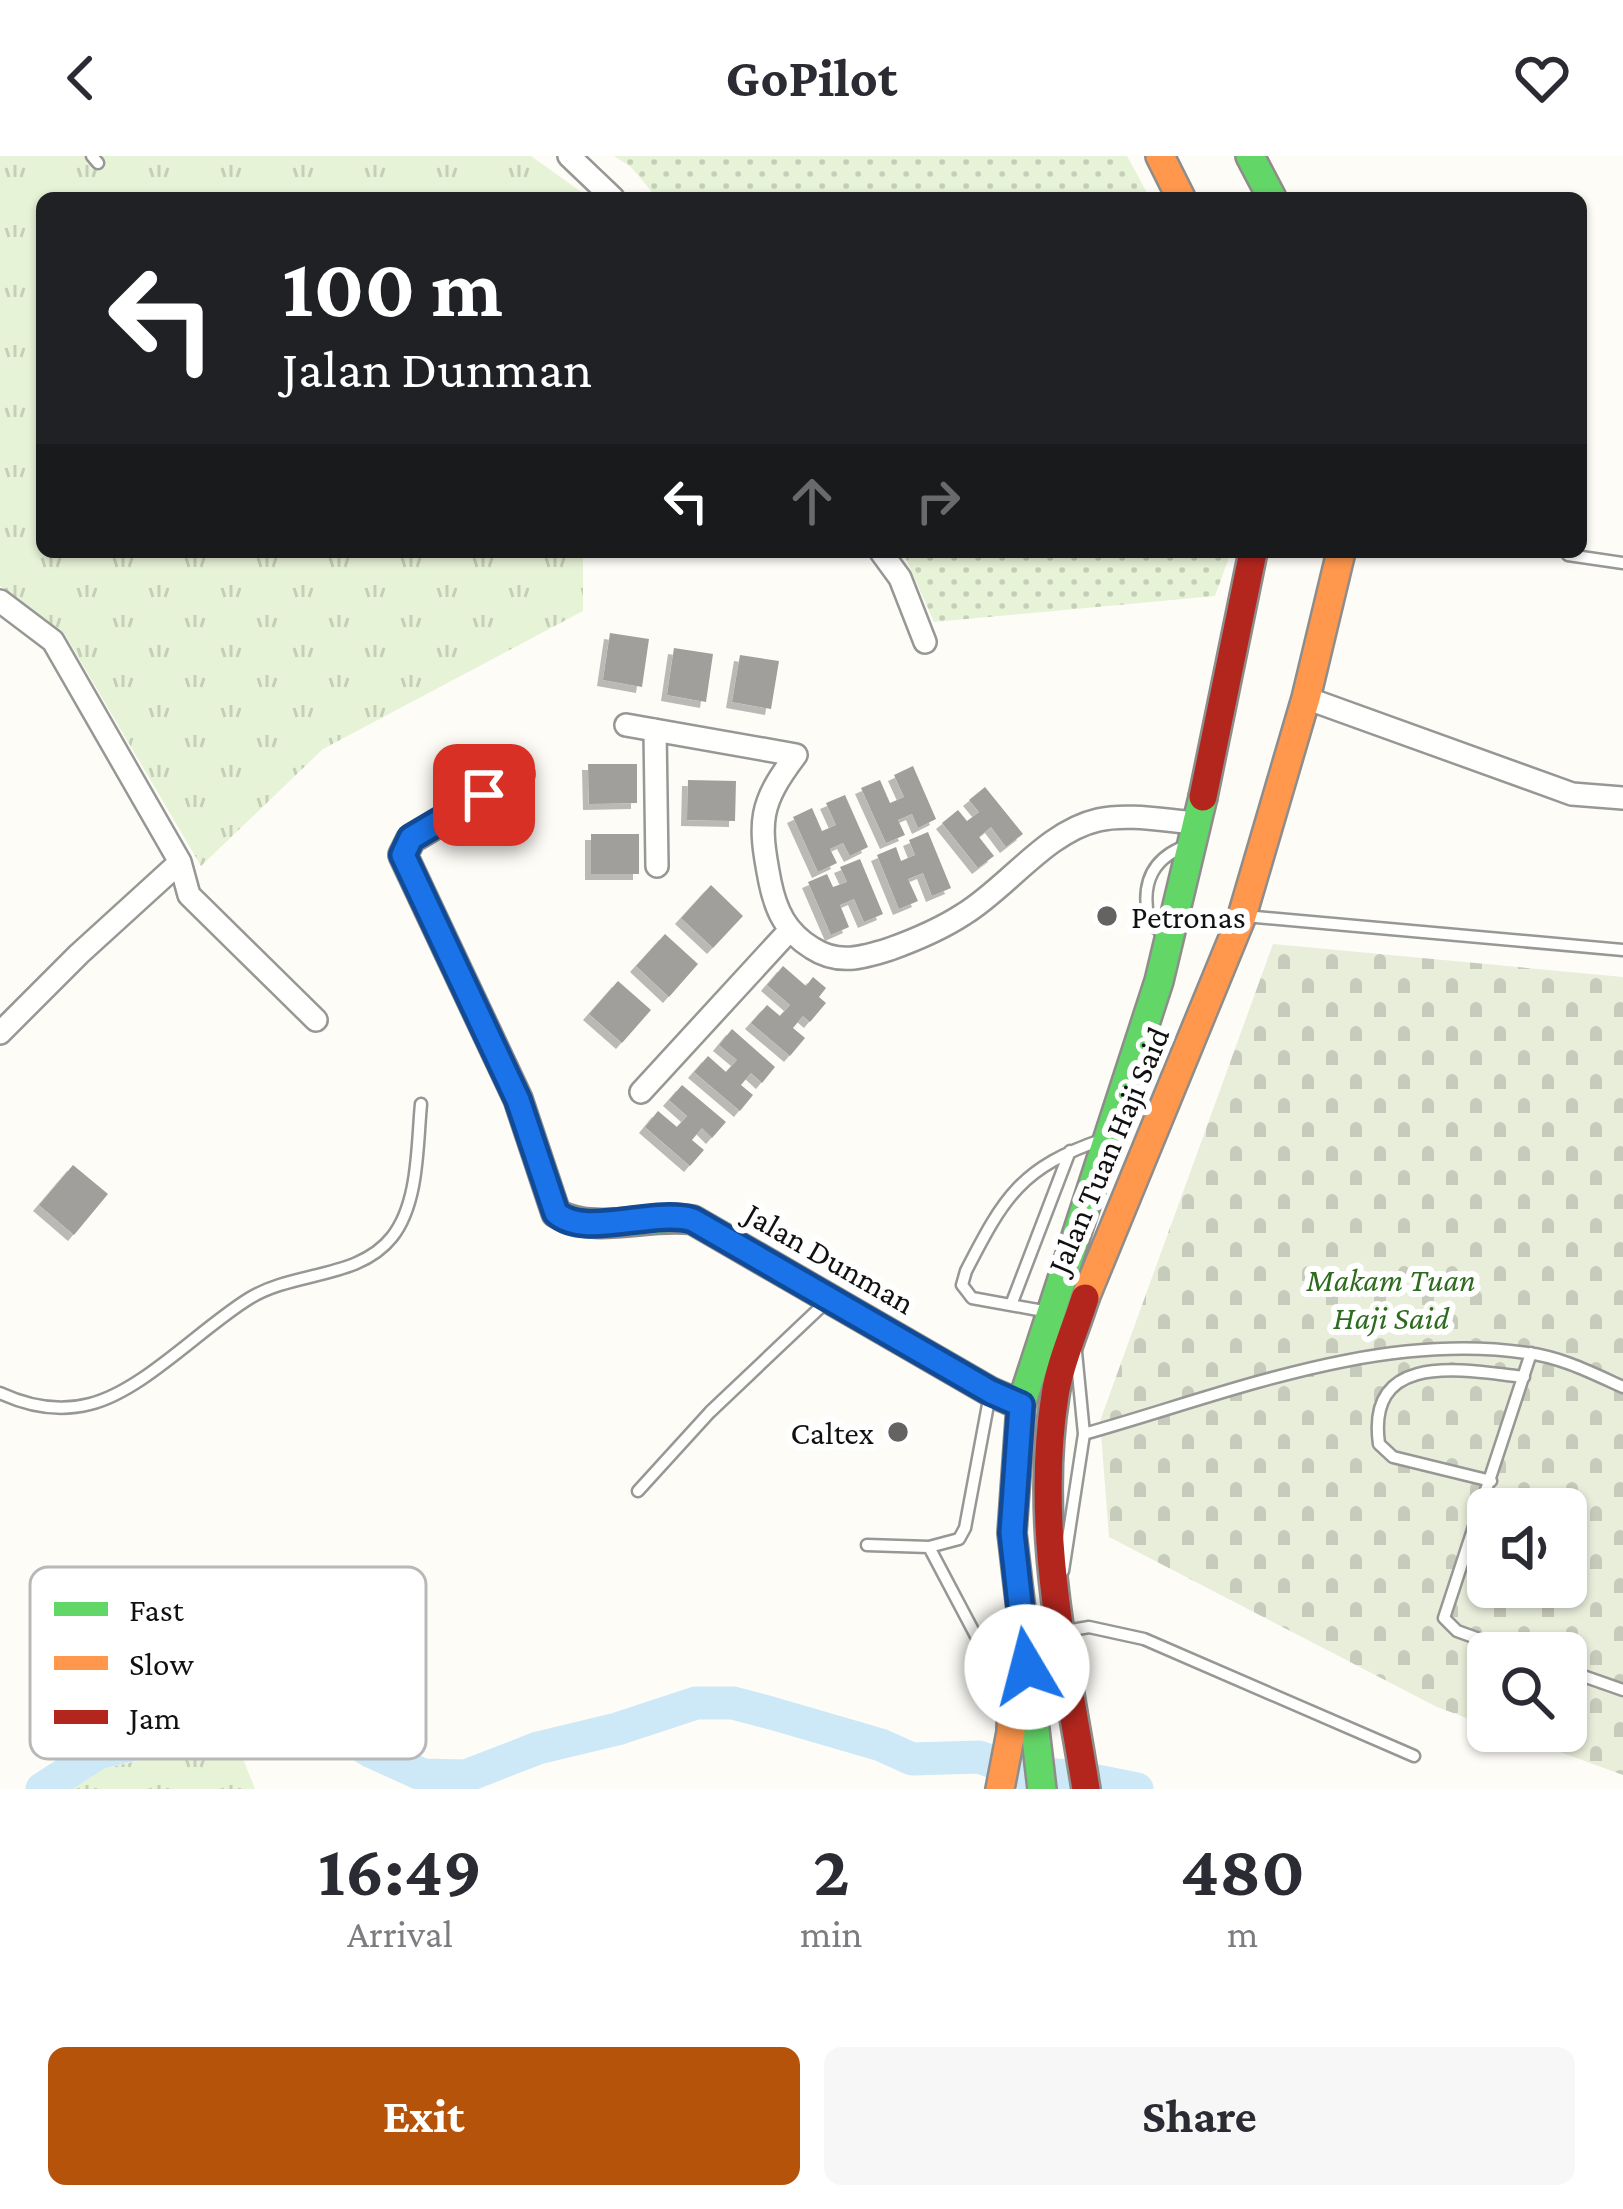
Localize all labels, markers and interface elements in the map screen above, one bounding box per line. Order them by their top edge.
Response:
icon: back [48,45,114,111]
icon: heart [1509,45,1575,111]
text: GoPilot [726,48,897,108]
icon: left [84,240,240,396]
text: 100 m [282,241,503,334]
text: Jalan Dunman [282,339,592,399]
icon: left [653,468,719,534]
icon: ahead [779,468,845,534]
icon: right [905,468,971,534]
pin [433,744,535,846]
icon: arrive [451,762,517,828]
place label: Petronas [1131,898,1246,935]
marker: Petronas [1094,903,1120,929]
street label: Jalan Tuan Haji Said [1038,1021,1177,1281]
street label: Jalan Dunman [736,1193,921,1321]
park label: Makam Tuan Haji Said [1305,1261,1476,1337]
place label: Caltex [790,1414,874,1451]
marker: Caltex [885,1419,911,1445]
map controls [1467,1488,1587,1752]
button: sound [1467,1488,1587,1608]
legend [30,1567,426,1759]
text: Fast [129,1591,185,1628]
position arrow [964,1604,1090,1730]
button: search [1467,1632,1587,1752]
text: Slow [129,1645,194,1682]
text: Jam [126,1699,181,1736]
text: 16:49 [318,1830,482,1910]
text: 2 [813,1830,850,1910]
text: 480 [1181,1830,1305,1910]
text: Arrival [347,1912,453,1955]
text: min [800,1912,863,1955]
text: m [1227,1912,1258,1955]
button: Exit [48,2047,800,2185]
button: Share [824,2047,1575,2185]

